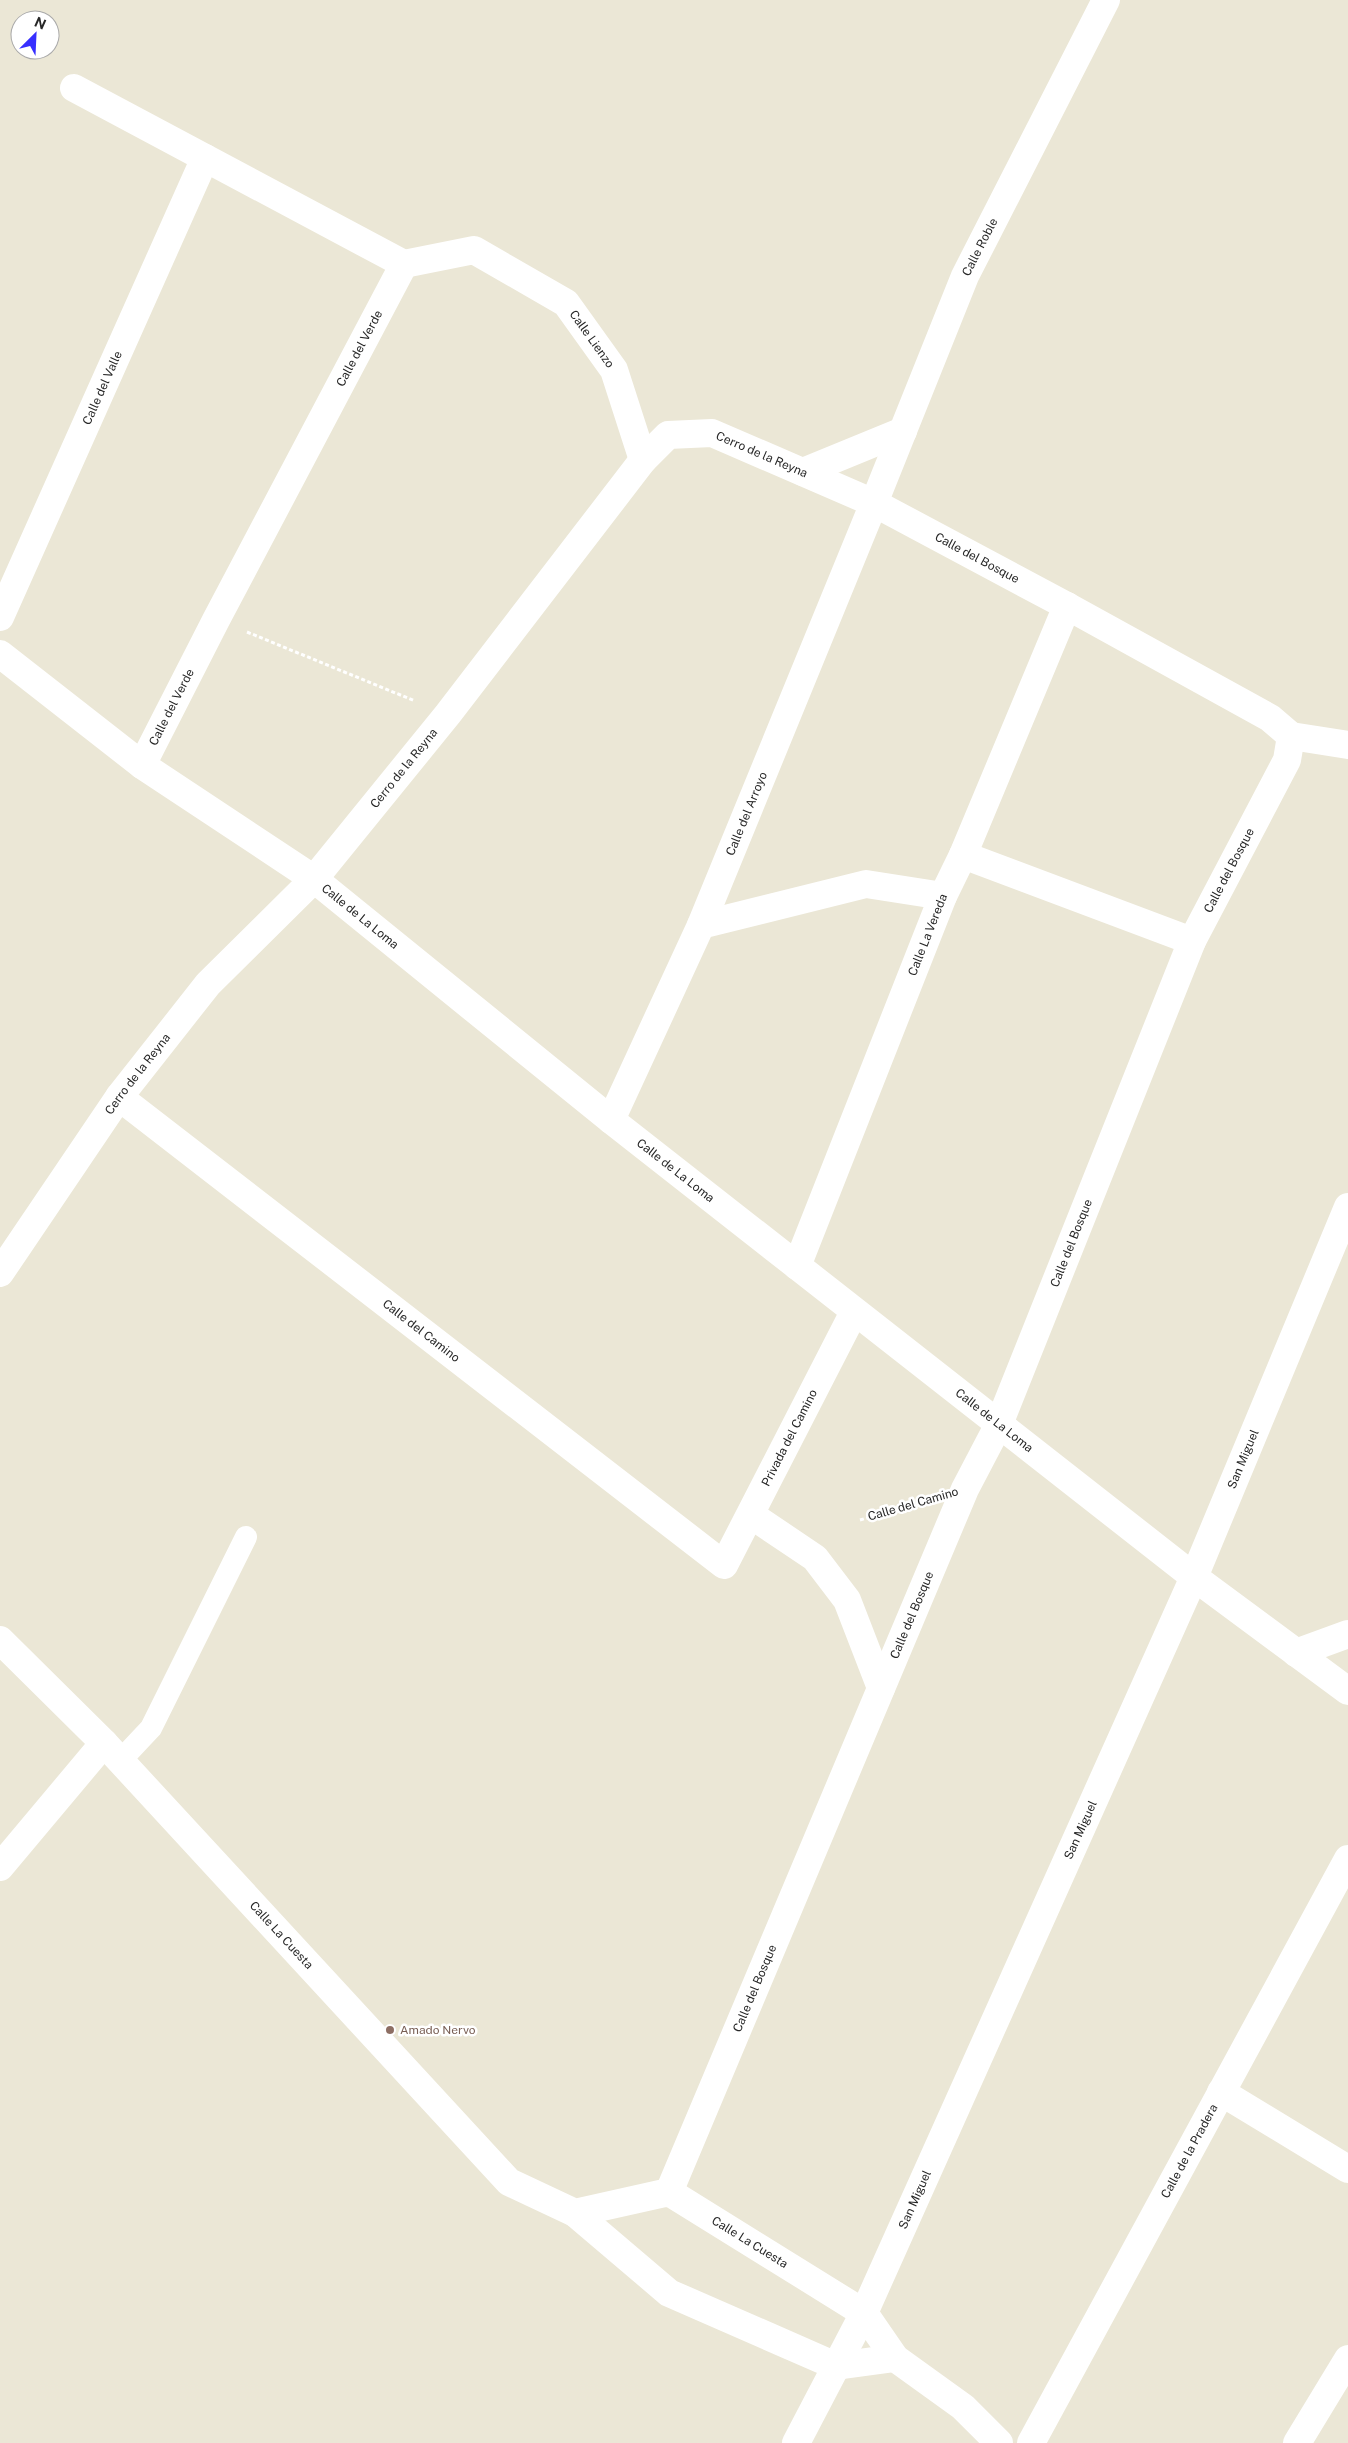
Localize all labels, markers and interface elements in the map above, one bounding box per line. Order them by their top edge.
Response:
north arrow [10,10,60,60]
text: N [32,14,49,33]
street label: Calle Roble [959,215,1001,278]
street label: Calle del Verde [334,308,385,389]
street label: Calle Lienzo [567,308,617,371]
street label: Calle del Valle [80,349,125,427]
street label: Cerro de la Reyna [714,429,810,480]
street label: Calle del Bosque [933,530,1022,586]
street label: Calle del Verde [146,666,197,748]
street label: Cerro de la Reyna [367,726,440,811]
street label: Calle del Arroyo [723,770,770,858]
street label: Calle del Bosque [1201,826,1257,915]
street label: Calle de La Loma [319,881,401,952]
street label: Calle La Vereda [905,892,950,978]
street label: Cerro de la Reyna [102,1031,173,1117]
street label: Calle de La Loma [634,1136,717,1205]
street label: Calle del Bosque [1047,1197,1095,1289]
street label: Calle del Camino [380,1297,463,1365]
street label: Calle de La Loma [953,1386,1036,1455]
street label: Privada del Camino [759,1387,820,1489]
street label: San Miguel [1225,1427,1262,1491]
street label: Calle del Camino [866,1484,960,1524]
street label: Calle del Bosque [887,1569,937,1661]
street label: San Miguel [1061,1798,1100,1862]
street label: Calle La Cuesta [247,1899,316,1972]
street label: Calle del Bosque [730,1942,779,2034]
place label: Amado Nervo [400,2023,476,2037]
marker: Amado Nervo [384,2024,396,2036]
street label: Calle de la Pradera [1158,2102,1221,2201]
street label: San Miguel [896,2168,934,2231]
street label: Calle La Cuesta [709,2213,790,2271]

